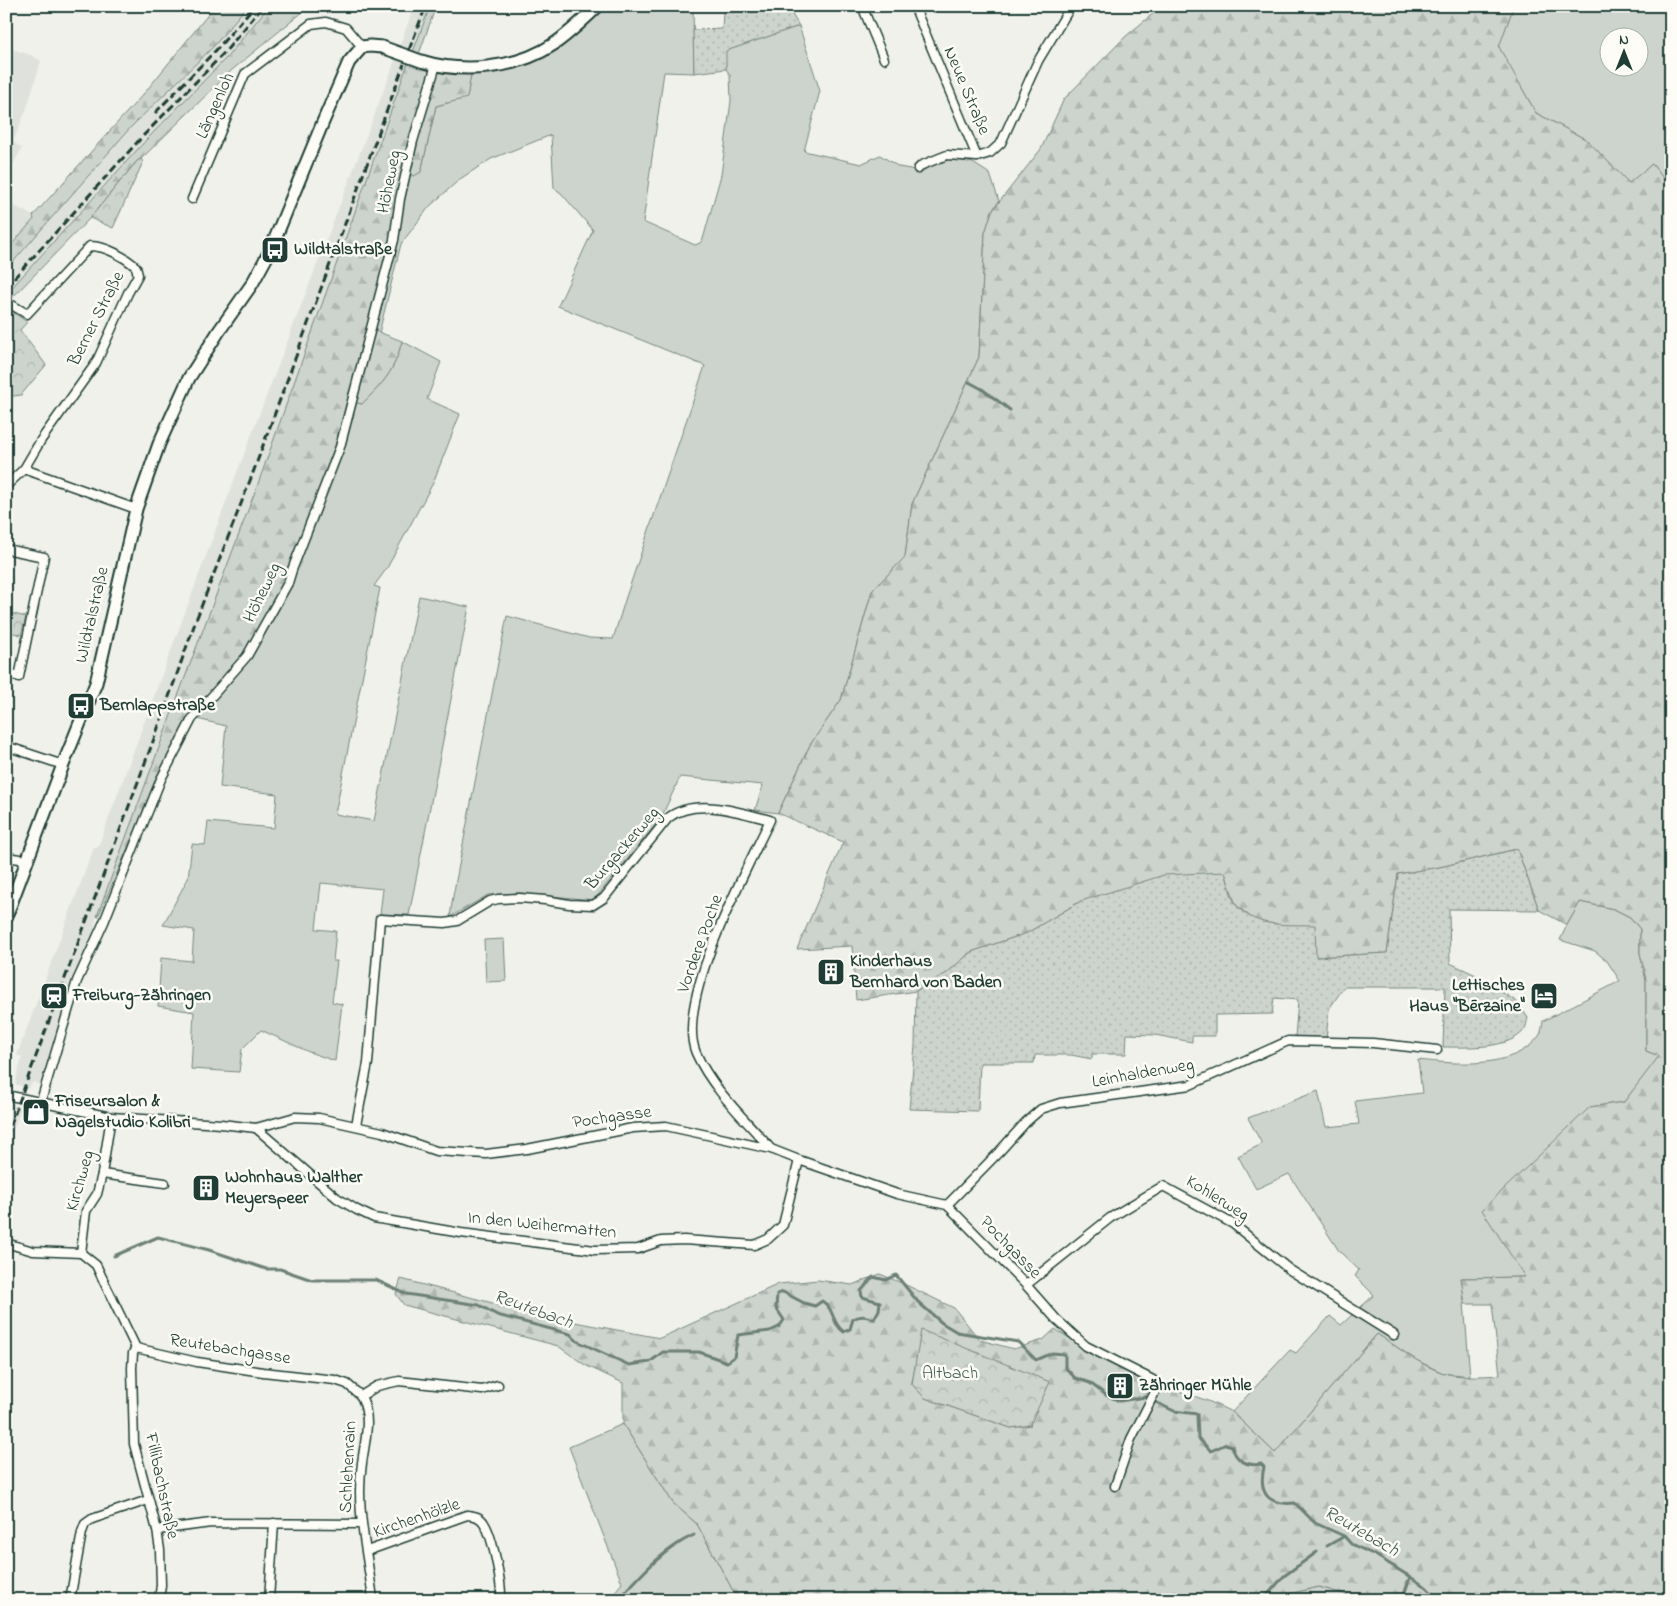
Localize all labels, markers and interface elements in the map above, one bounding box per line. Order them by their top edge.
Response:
north arrow [1600,28,1650,78]
text: N [1619,30,1629,51]
street label: Neue Straße [936,43,997,140]
street label: Längenloh [190,69,243,144]
street label: Höheweg [371,148,410,216]
bus stop icon: Wildtalstraße [260,235,290,265]
place label: Wildtalstraße [294,237,393,263]
street label: Berner Straße [62,266,132,372]
street label: Höheweg [237,559,290,628]
street label: Wildtalstraße [69,563,117,666]
bus stop icon: Bernlappstraße [66,691,96,721]
place label: Bernlappstraße [99,693,216,719]
street label: Burgackerweg [579,802,667,898]
street label: Vordere Poche [671,890,731,998]
place label: Kinderhaus Bernhard von Baden [849,949,1002,996]
building icon: Kinderhaus Bernhard von Baden [816,957,846,987]
place label: Lettisches Haus "Bērzaine" [1409,973,1526,1020]
station icon: Freiburg-Zähringen [39,981,69,1011]
hotel icon: Lettisches Haus "Bērzaine" [1529,981,1559,1011]
place label: Freiburg-Zähringen [72,983,211,1010]
street label: Leinhaldenweg [1090,1052,1196,1097]
place label: Friseursalon & Nagelstudio Kolibri [54,1089,191,1137]
shop icon: Friseursalon & Nagelstudio Kolibri [21,1097,51,1127]
street label: Pochgasse [571,1099,654,1137]
street label: Kirchweg [60,1148,103,1215]
place label: Wohnhaus Walther Meyerspeer [225,1165,363,1213]
street label: Kohlerweg [1180,1169,1254,1230]
building icon: Wohnhaus Walther Meyerspeer [191,1173,221,1203]
street label: In den Weihermatten [466,1205,618,1247]
street label: Pochgasse [972,1210,1048,1287]
water label: Reutebach [490,1283,577,1337]
street label: Reutebachgasse [167,1328,293,1374]
park label: Altbach [922,1361,978,1387]
building icon: Zähringer Mühle [1105,1371,1135,1401]
place label: Zähringer Mühle [1139,1373,1253,1400]
street label: Schlehenrain [334,1420,364,1514]
street label: Fillibachstraße [137,1430,185,1542]
street label: Kirchenhölzle [370,1492,465,1546]
water label: Reutebach [1319,1500,1404,1565]

